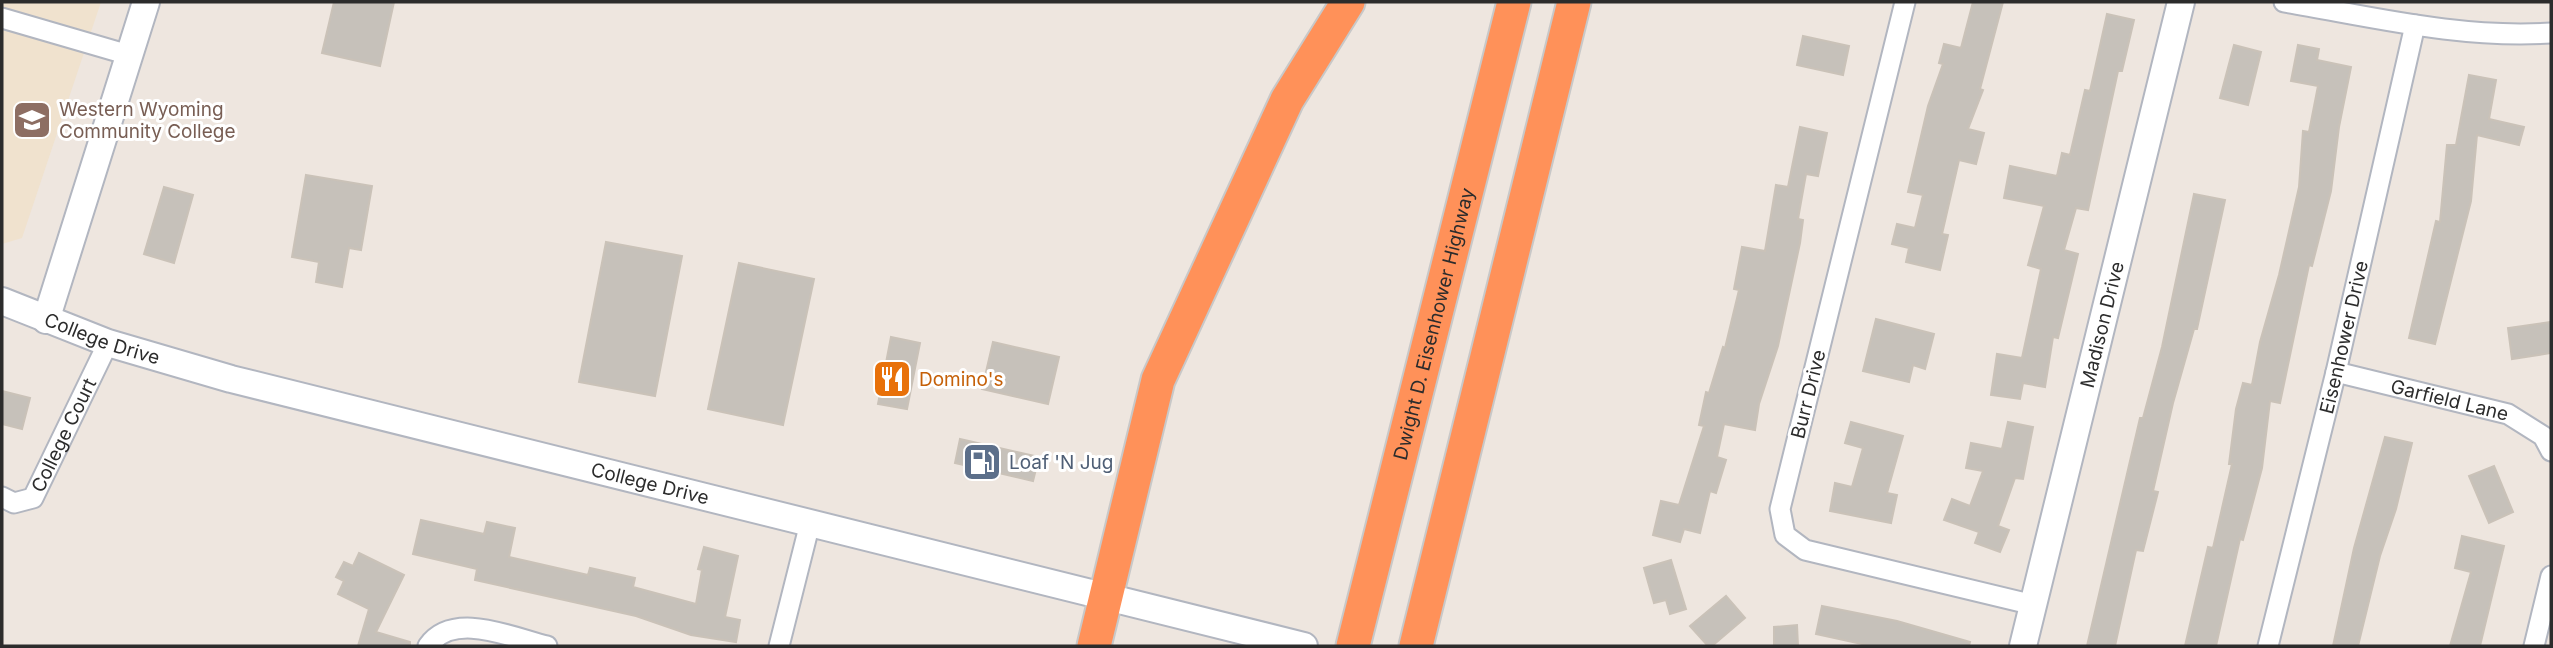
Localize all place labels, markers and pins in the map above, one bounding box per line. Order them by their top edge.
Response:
place label: Western Wyoming Community College [59,98,236,143]
school or university icon: Western Wyoming Community College [11,99,53,141]
restaurant icon: Domino's [871,358,913,400]
place label: Domino's [919,368,1003,391]
fuel station icon: Loaf 'N Jug [961,441,1003,483]
place label: Loaf 'N Jug [1009,451,1113,474]

